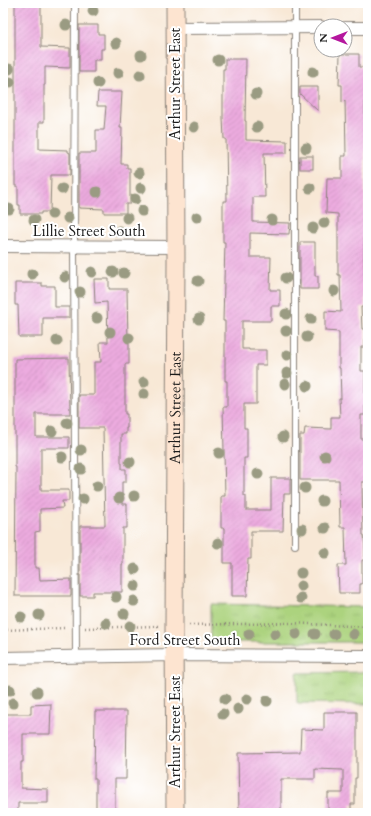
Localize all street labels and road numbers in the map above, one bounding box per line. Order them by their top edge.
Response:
street label: Arthur Street East [165,28,185,140]
street label: Lillie Street South [33,221,146,241]
street label: Arthur Street East [165,351,186,464]
street label: Ford Street South [129,630,241,650]
street label: Arthur Street East [165,676,185,788]

